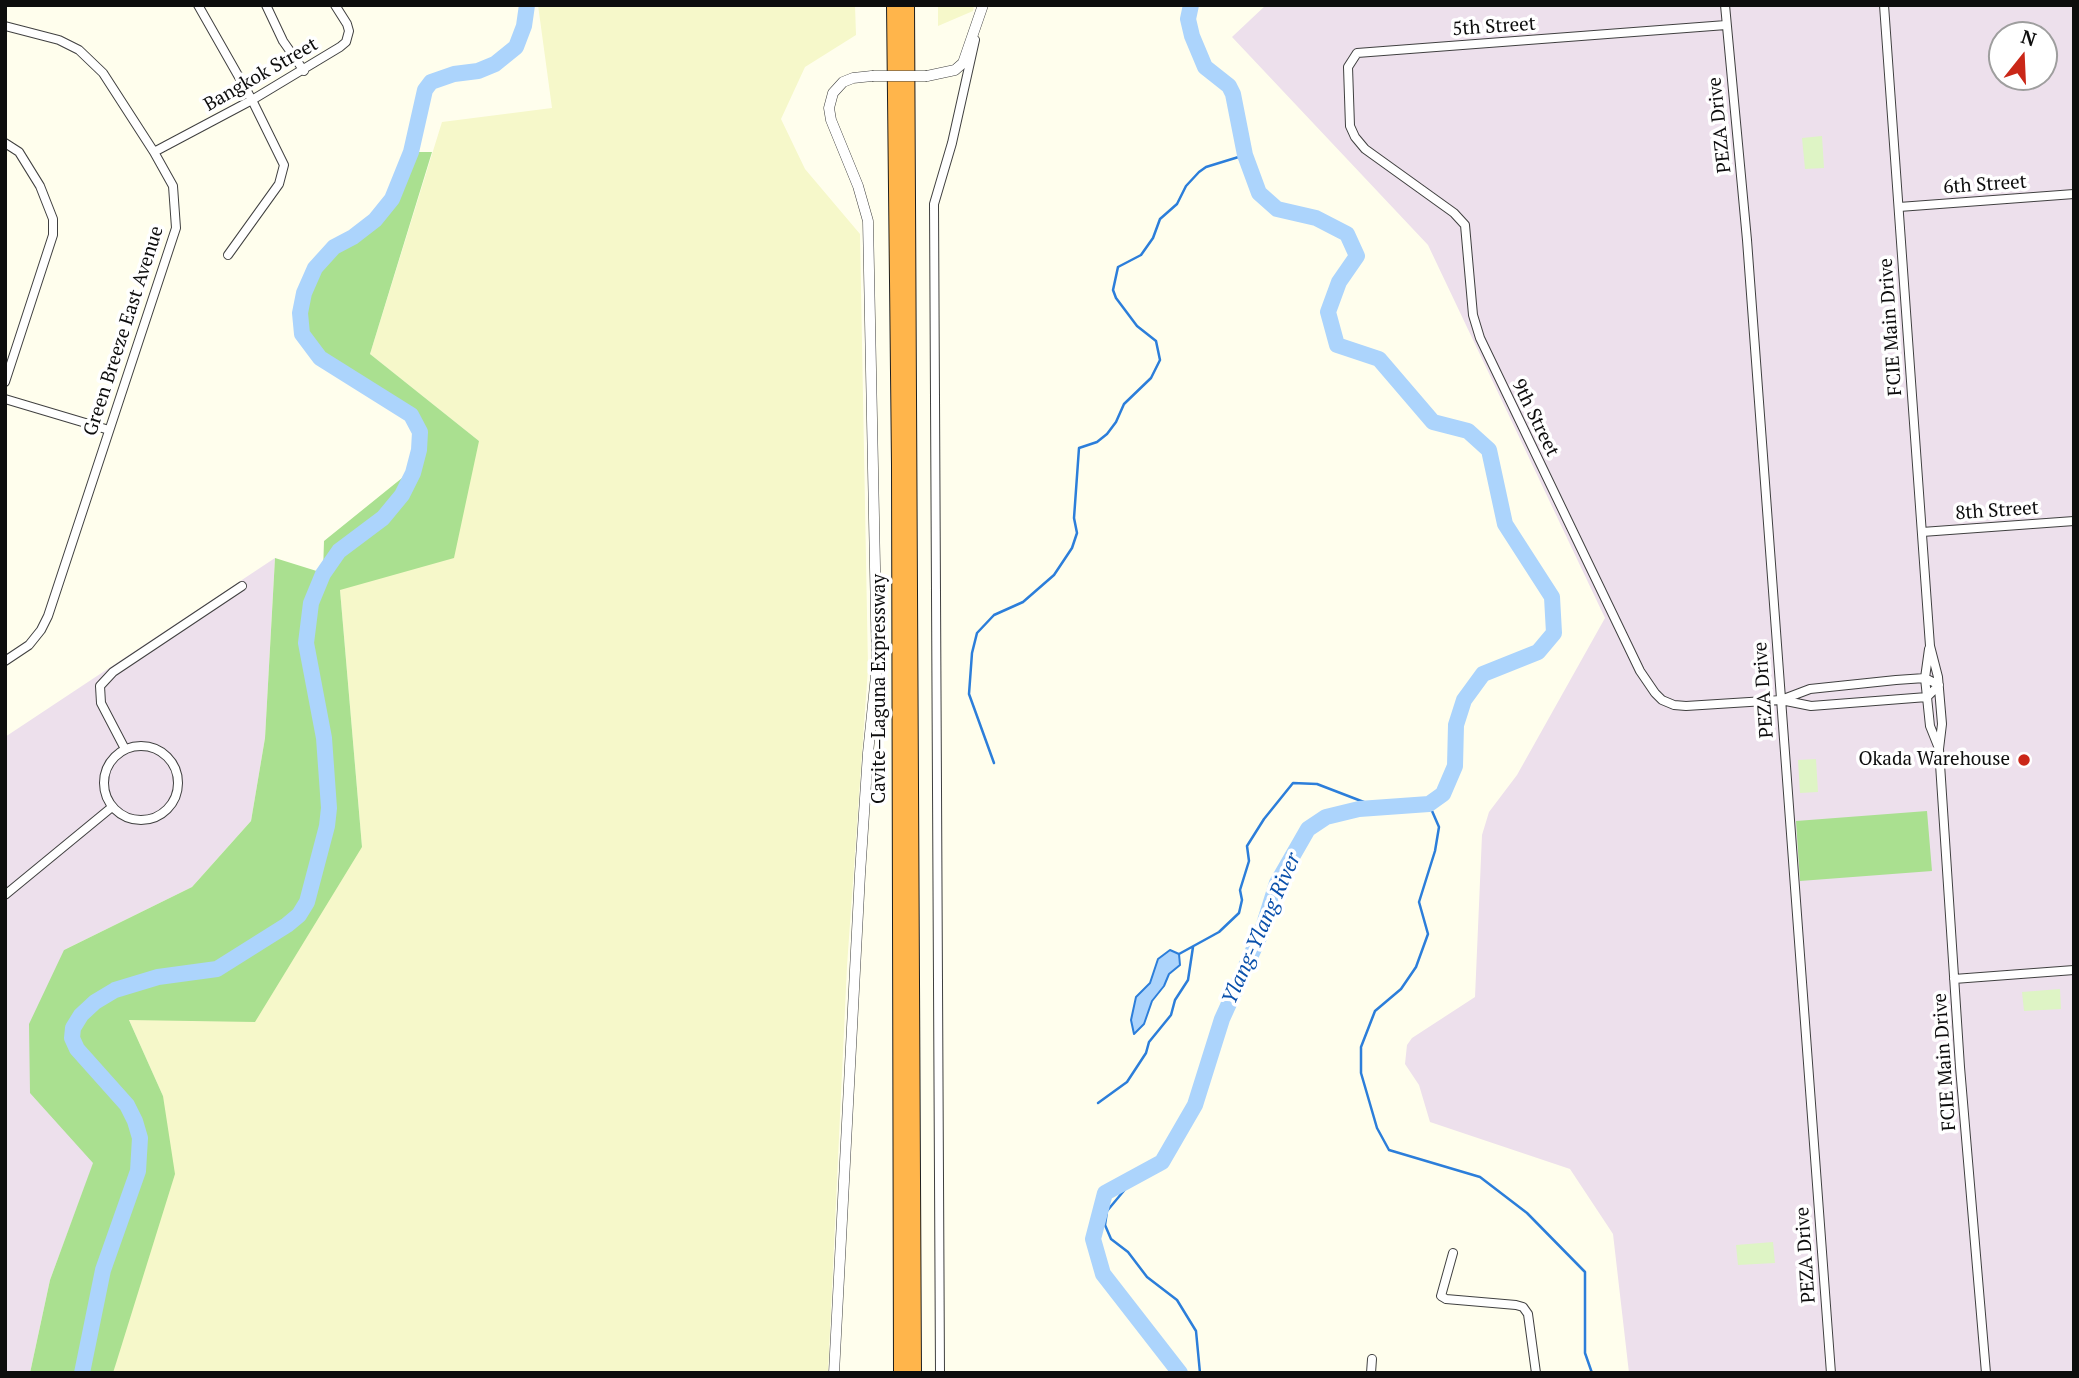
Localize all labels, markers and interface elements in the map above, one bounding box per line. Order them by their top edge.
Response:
street label: 5th Street [1451,13,1537,41]
north arrow [1988,21,2058,91]
text: N [2018,23,2040,52]
street label: Bangkok Street [200,33,322,117]
street label: PEZA Drive [1704,76,1736,174]
street label: 6th Street [1942,171,2028,199]
street label: Green Breeze East Avenue [79,223,169,439]
street label: FCIE Main Drive [1875,257,1907,397]
street label: 9th Street [1506,375,1564,461]
street label: 8th Street [1954,497,2040,525]
street label: Cavite–Laguna Expressway [869,574,891,804]
street label: PEZA Drive [1749,641,1779,739]
place label: Okada Warehouse [1858,749,2010,771]
marker: Okada Warehouse [2016,752,2032,768]
water label: Ylang-Ylang River [1217,849,1307,1009]
street label: FCIE Main Drive [1929,992,1961,1132]
street label: PEZA Drive [1791,1206,1821,1304]

